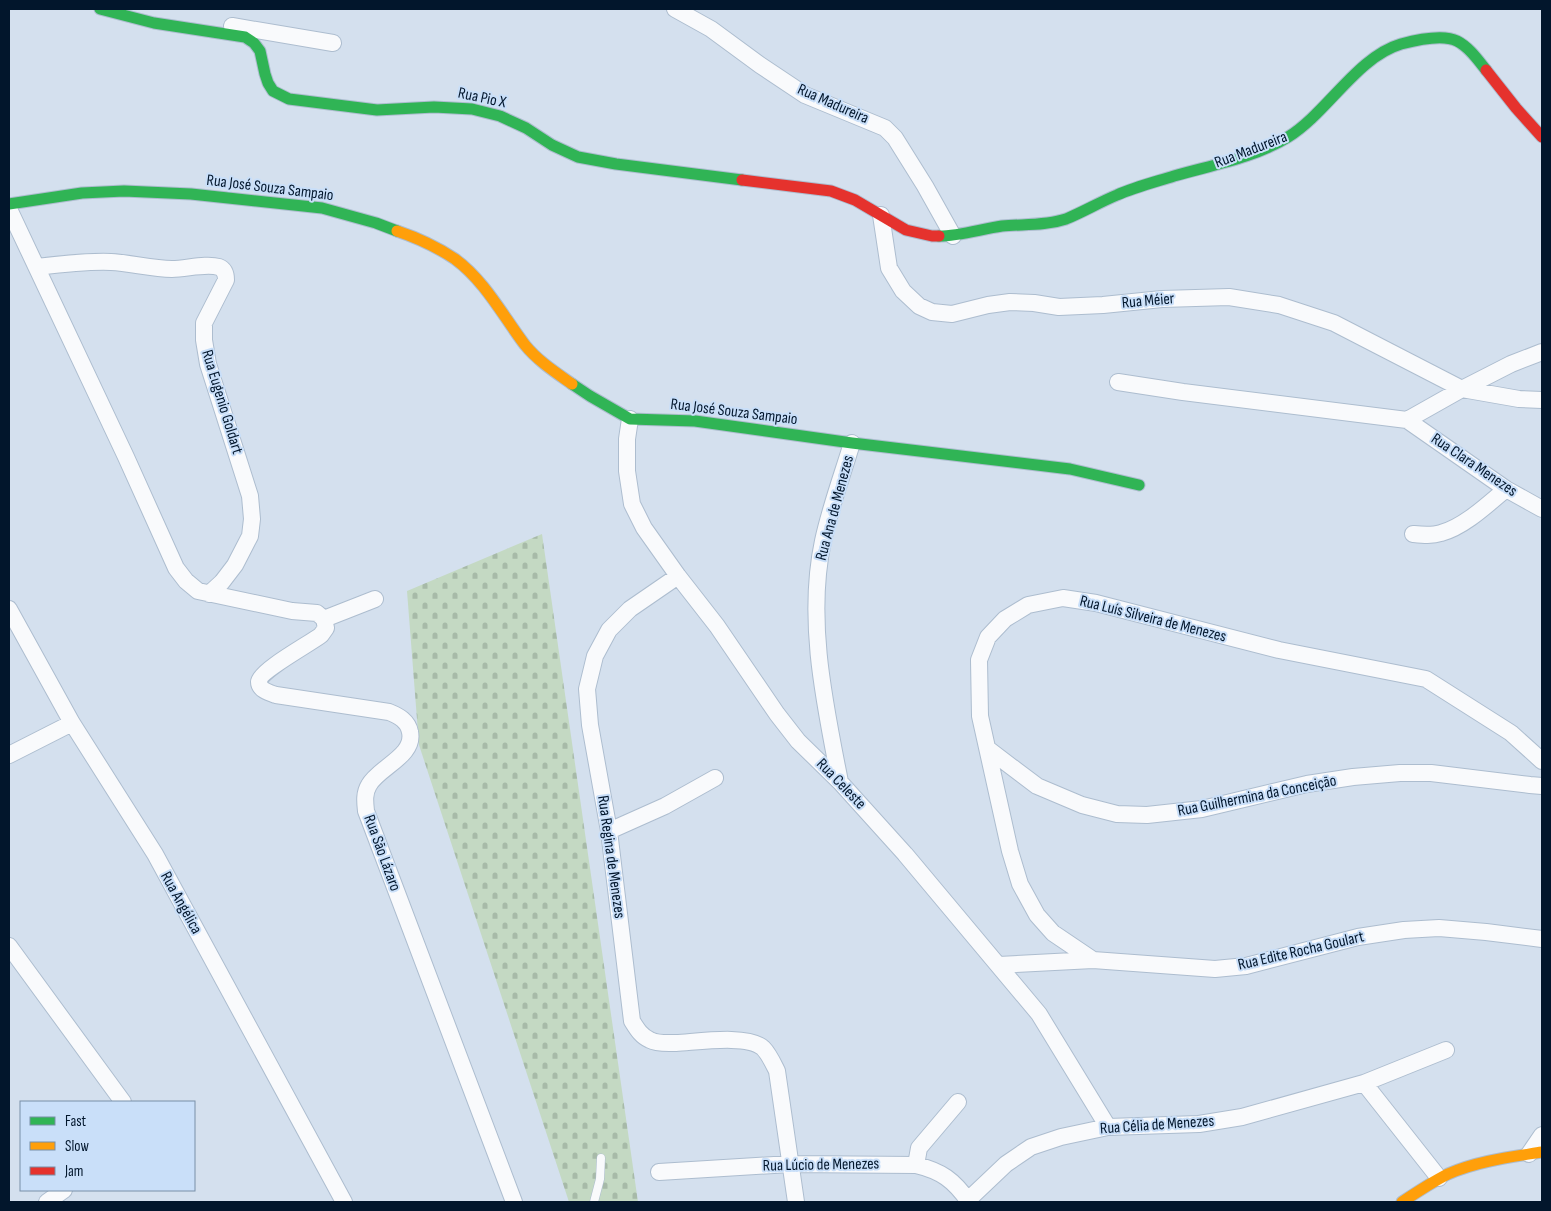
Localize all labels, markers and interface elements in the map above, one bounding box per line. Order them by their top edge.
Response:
street label: Rua Madureira [794,80,872,128]
street label: Rua Pio X [456,84,508,112]
street label: Rua Madureira [1212,128,1290,172]
street label: Rua José Souza Sampaio [205,171,335,205]
street label: Rua Méier [1121,289,1175,313]
street label: Rua Eugenio Goldart [197,348,247,457]
street label: Rua José Souza Sampaio [669,395,799,429]
street label: Rua Clara Menezes [1427,429,1521,501]
street label: Rua Ana de Menezes [812,453,858,563]
street label: Rua Luís Silveira de Menezes [1078,592,1229,646]
street label: Rua Celeste [812,755,870,813]
street label: Rua Guilhermina da Conceição [1176,771,1338,821]
street label: Rua Regina de Menezes [593,794,629,920]
street label: Rua São Lázaro [359,812,405,894]
street label: Rua Angélica [156,869,206,937]
street label: Rua Edite Rocha Goulart [1236,927,1366,975]
legend [20,1101,195,1191]
text: Fast [65,1112,87,1131]
street label: Rua Célia de Menezes [1099,1112,1215,1138]
text: Slow [65,1137,89,1156]
street label: Rua Lúcio de Menezes [763,1154,880,1176]
text: Jam [64,1162,83,1181]

